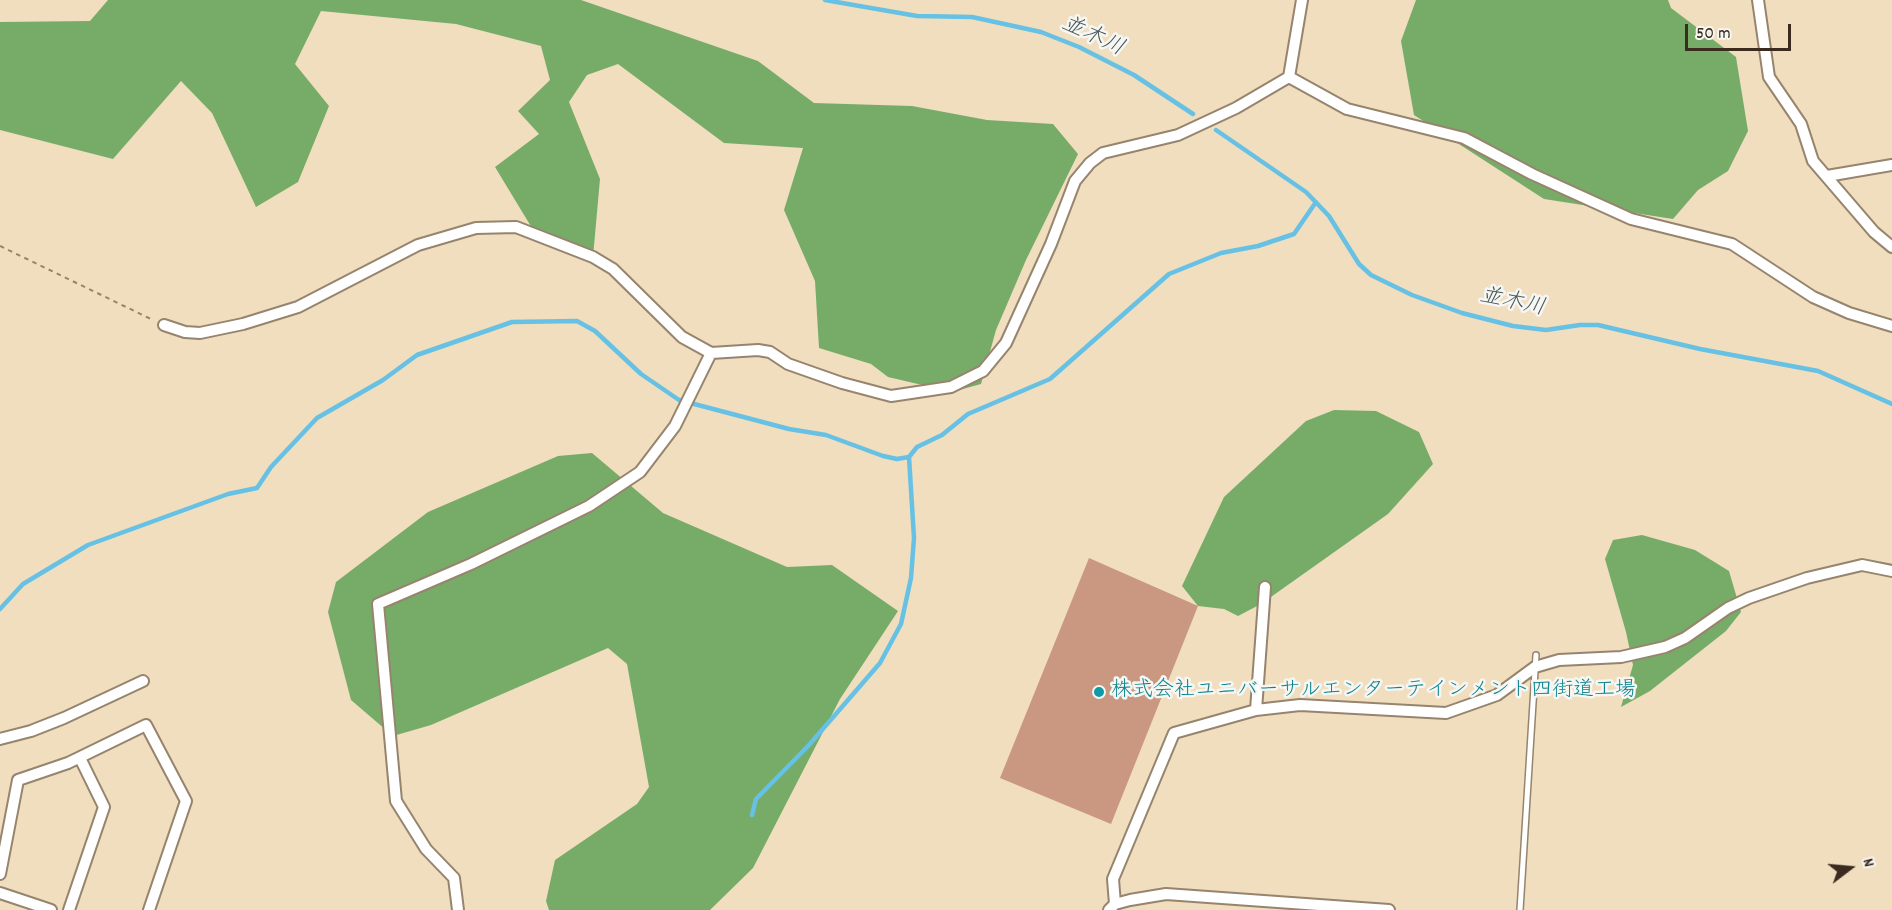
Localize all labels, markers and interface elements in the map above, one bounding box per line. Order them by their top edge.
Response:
water label: 並木川 [1057,12,1127,64]
scale bar [1688,12,1794,50]
text: 50 m [1696,22,1731,47]
water label: 並木川 [1477,284,1547,324]
place label: 株式会社ユニバーサルエンターテインメント四街道工場 [1111,679,1636,705]
marker: 株式会社ユニバーサルエンターテインメント四街道工場 [1092,685,1106,699]
north arrow [1820,838,1880,898]
text: N [1856,856,1880,870]

